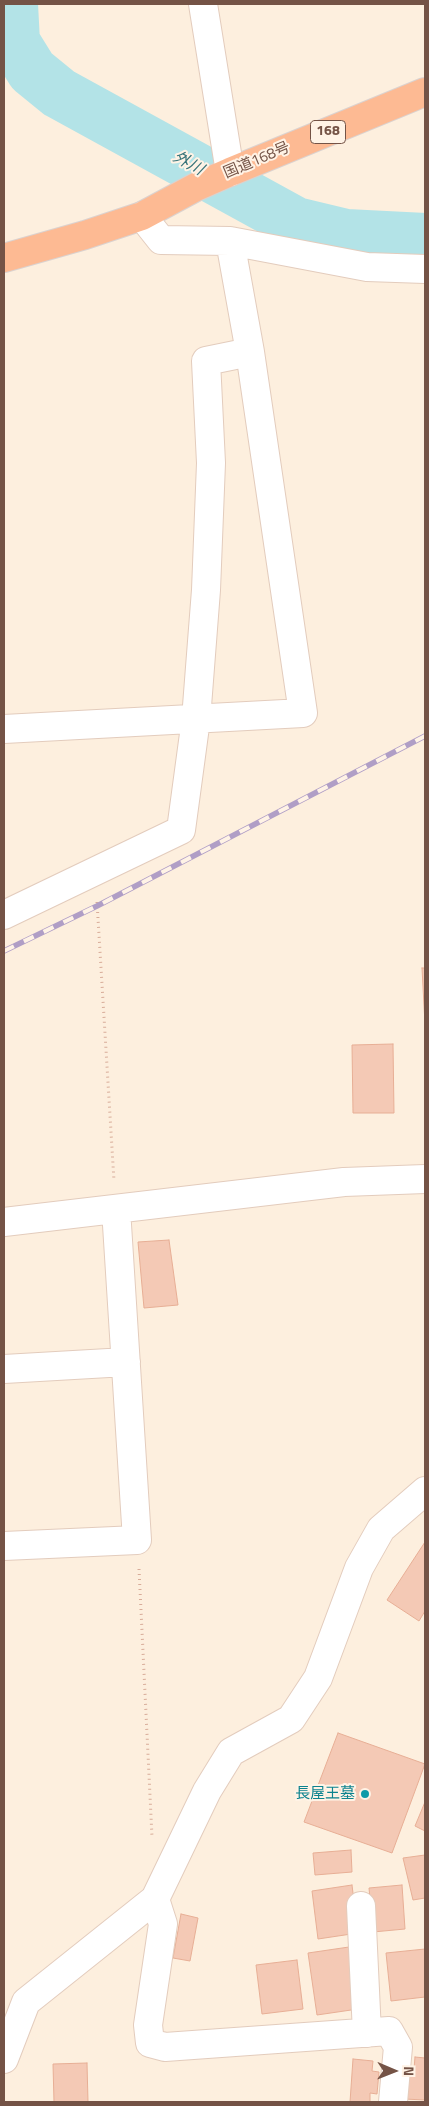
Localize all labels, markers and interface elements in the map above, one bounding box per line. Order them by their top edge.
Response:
road number: 168 [310,120,346,144]
street label: 国道168号 [221,139,293,183]
water label: 外川 [169,148,207,180]
place label: 長屋王墓 [295,1785,355,1803]
marker: 長屋王墓 [359,1788,371,1800]
north arrow [369,2046,419,2096]
text: N [399,2066,420,2076]

